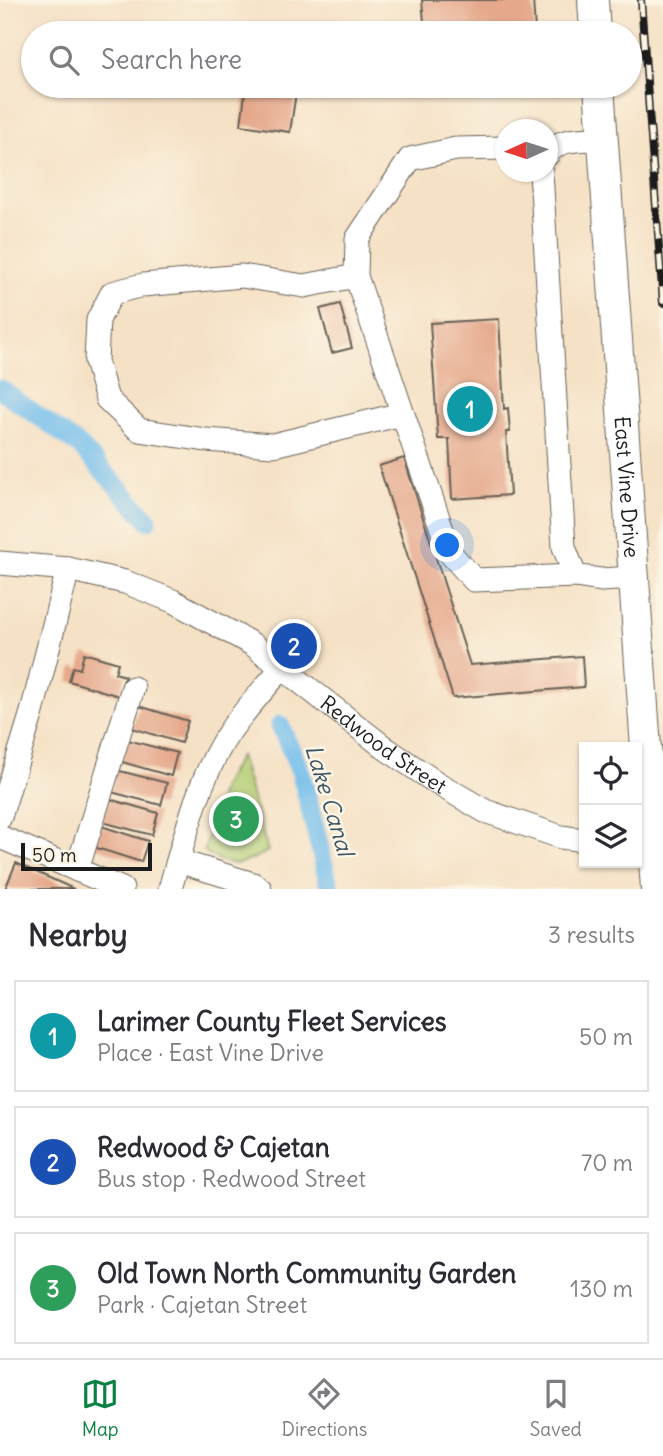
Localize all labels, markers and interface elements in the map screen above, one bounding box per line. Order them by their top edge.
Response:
search box [21,21,642,98]
icon: search [45,41,83,79]
text: Search here [101,43,242,76]
north arrow [495,119,558,182]
pin: 1 [447,383,493,435]
street label: East Vine Drive [609,415,646,559]
your location [430,528,464,562]
pin: 2 [271,620,317,672]
street label: Redwood Street [315,689,452,799]
water label: Lake Canal [299,741,361,862]
map controls [579,742,642,868]
button: locate [579,742,642,805]
pin: 3 [213,793,259,845]
button: layers [579,805,642,868]
scale bar [21,840,152,872]
text: 50 m [32,843,77,867]
text: Nearby [28,916,128,954]
text: 3 results [548,920,635,949]
text: Larimer County Fleet Services [97,1005,447,1038]
text: 1 [48,1022,58,1051]
text: 50 m [579,1022,633,1051]
text: Place · East Vine Drive [97,1038,324,1067]
text: Redwood & Cajetan [97,1131,330,1164]
text: 2 [47,1148,59,1177]
text: 70 m [581,1148,633,1177]
text: Bus stop · Redwood Street [97,1164,366,1193]
text: Old Town North Community Garden [97,1257,516,1290]
text: 3 [46,1274,60,1303]
text: 130 m [570,1274,633,1303]
text: Park · Cajetan Street [97,1290,307,1319]
tab: Map [81,1375,119,1441]
tab: Directions [282,1375,367,1441]
tab: Saved [530,1375,582,1441]

